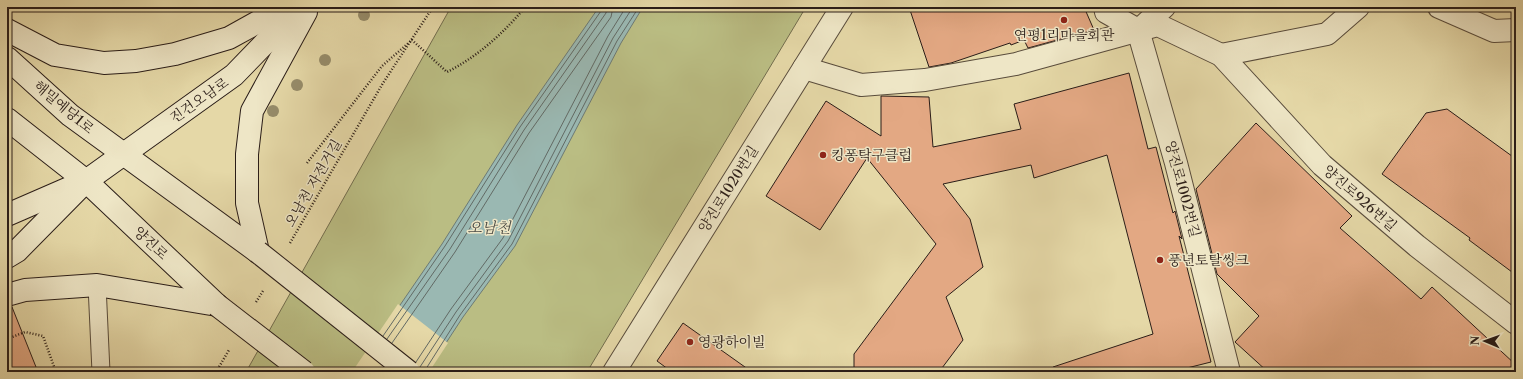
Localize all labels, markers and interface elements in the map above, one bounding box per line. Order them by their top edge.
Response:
marker: 연평1리마을회관 [1059,15,1069,25]
place label: 연평1리마을회관 [1014,26,1115,44]
street label: 진건오남로 [166,73,232,127]
street label: 해밀예당1로 [30,76,98,138]
street label: 오남천 자전거길 [281,136,345,230]
street label: 양진로1002번길 [1161,139,1205,239]
street label: 양진로1020번길 [694,142,762,236]
place label: 킹퐁탁구클럽 [831,146,912,164]
marker: 킹퐁탁구클럽 [818,150,828,160]
street label: 양진로926번길 [1319,161,1401,235]
water label: 오남천 [467,218,512,237]
street label: 양진로 [130,223,172,264]
place label: 풍년토탈씽크 [1168,251,1250,269]
marker: 풍년토탈씽크 [1155,255,1165,265]
north arrow [1465,321,1505,361]
place label: 영광하이빌 [698,333,766,351]
text: N [1468,335,1482,346]
marker: 영광하이빌 [685,337,695,347]

